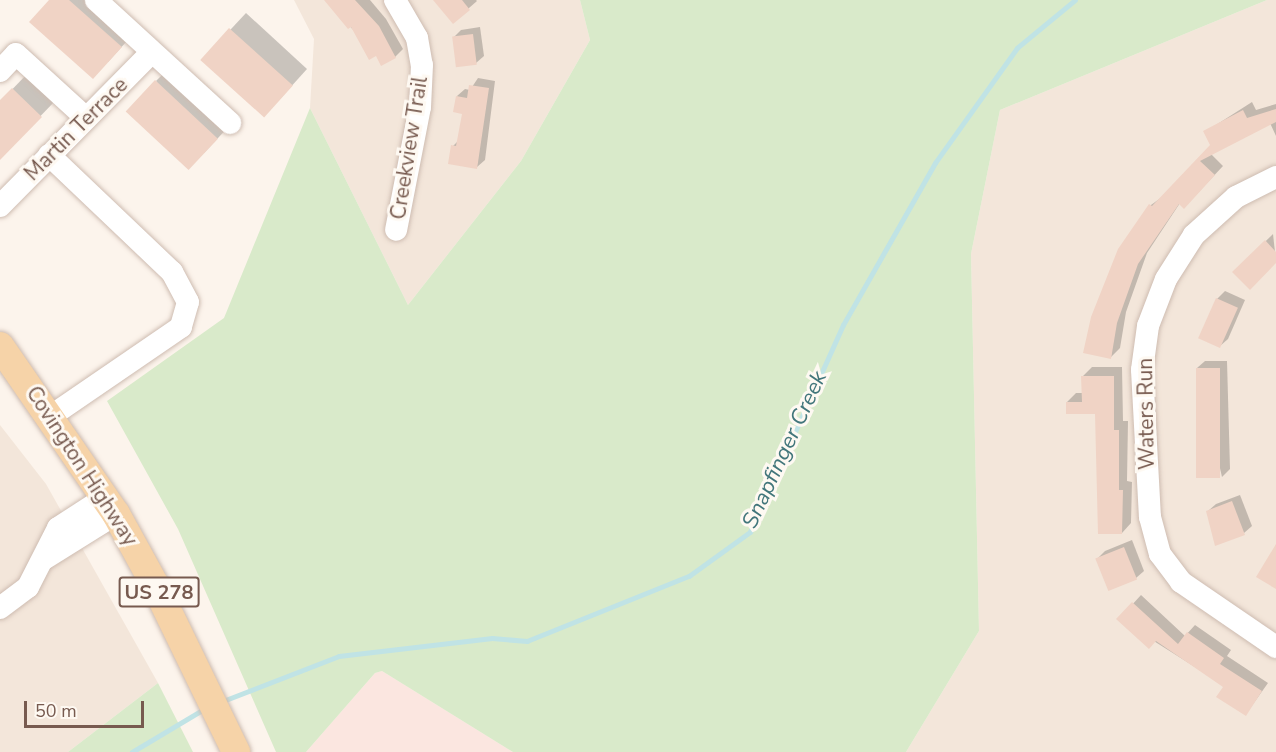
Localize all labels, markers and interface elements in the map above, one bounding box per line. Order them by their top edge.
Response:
street label: Martin Terrace [19,72,133,186]
street label: Creekview Trail [385,75,433,221]
street label: Waters Run [1132,358,1160,470]
water label: Snapfinger Creek [737,367,833,533]
street label: Covington Highway [21,381,143,551]
road number: US 278 [118,575,200,609]
scale bar [27,689,147,727]
text: 50 m [35,699,77,723]

